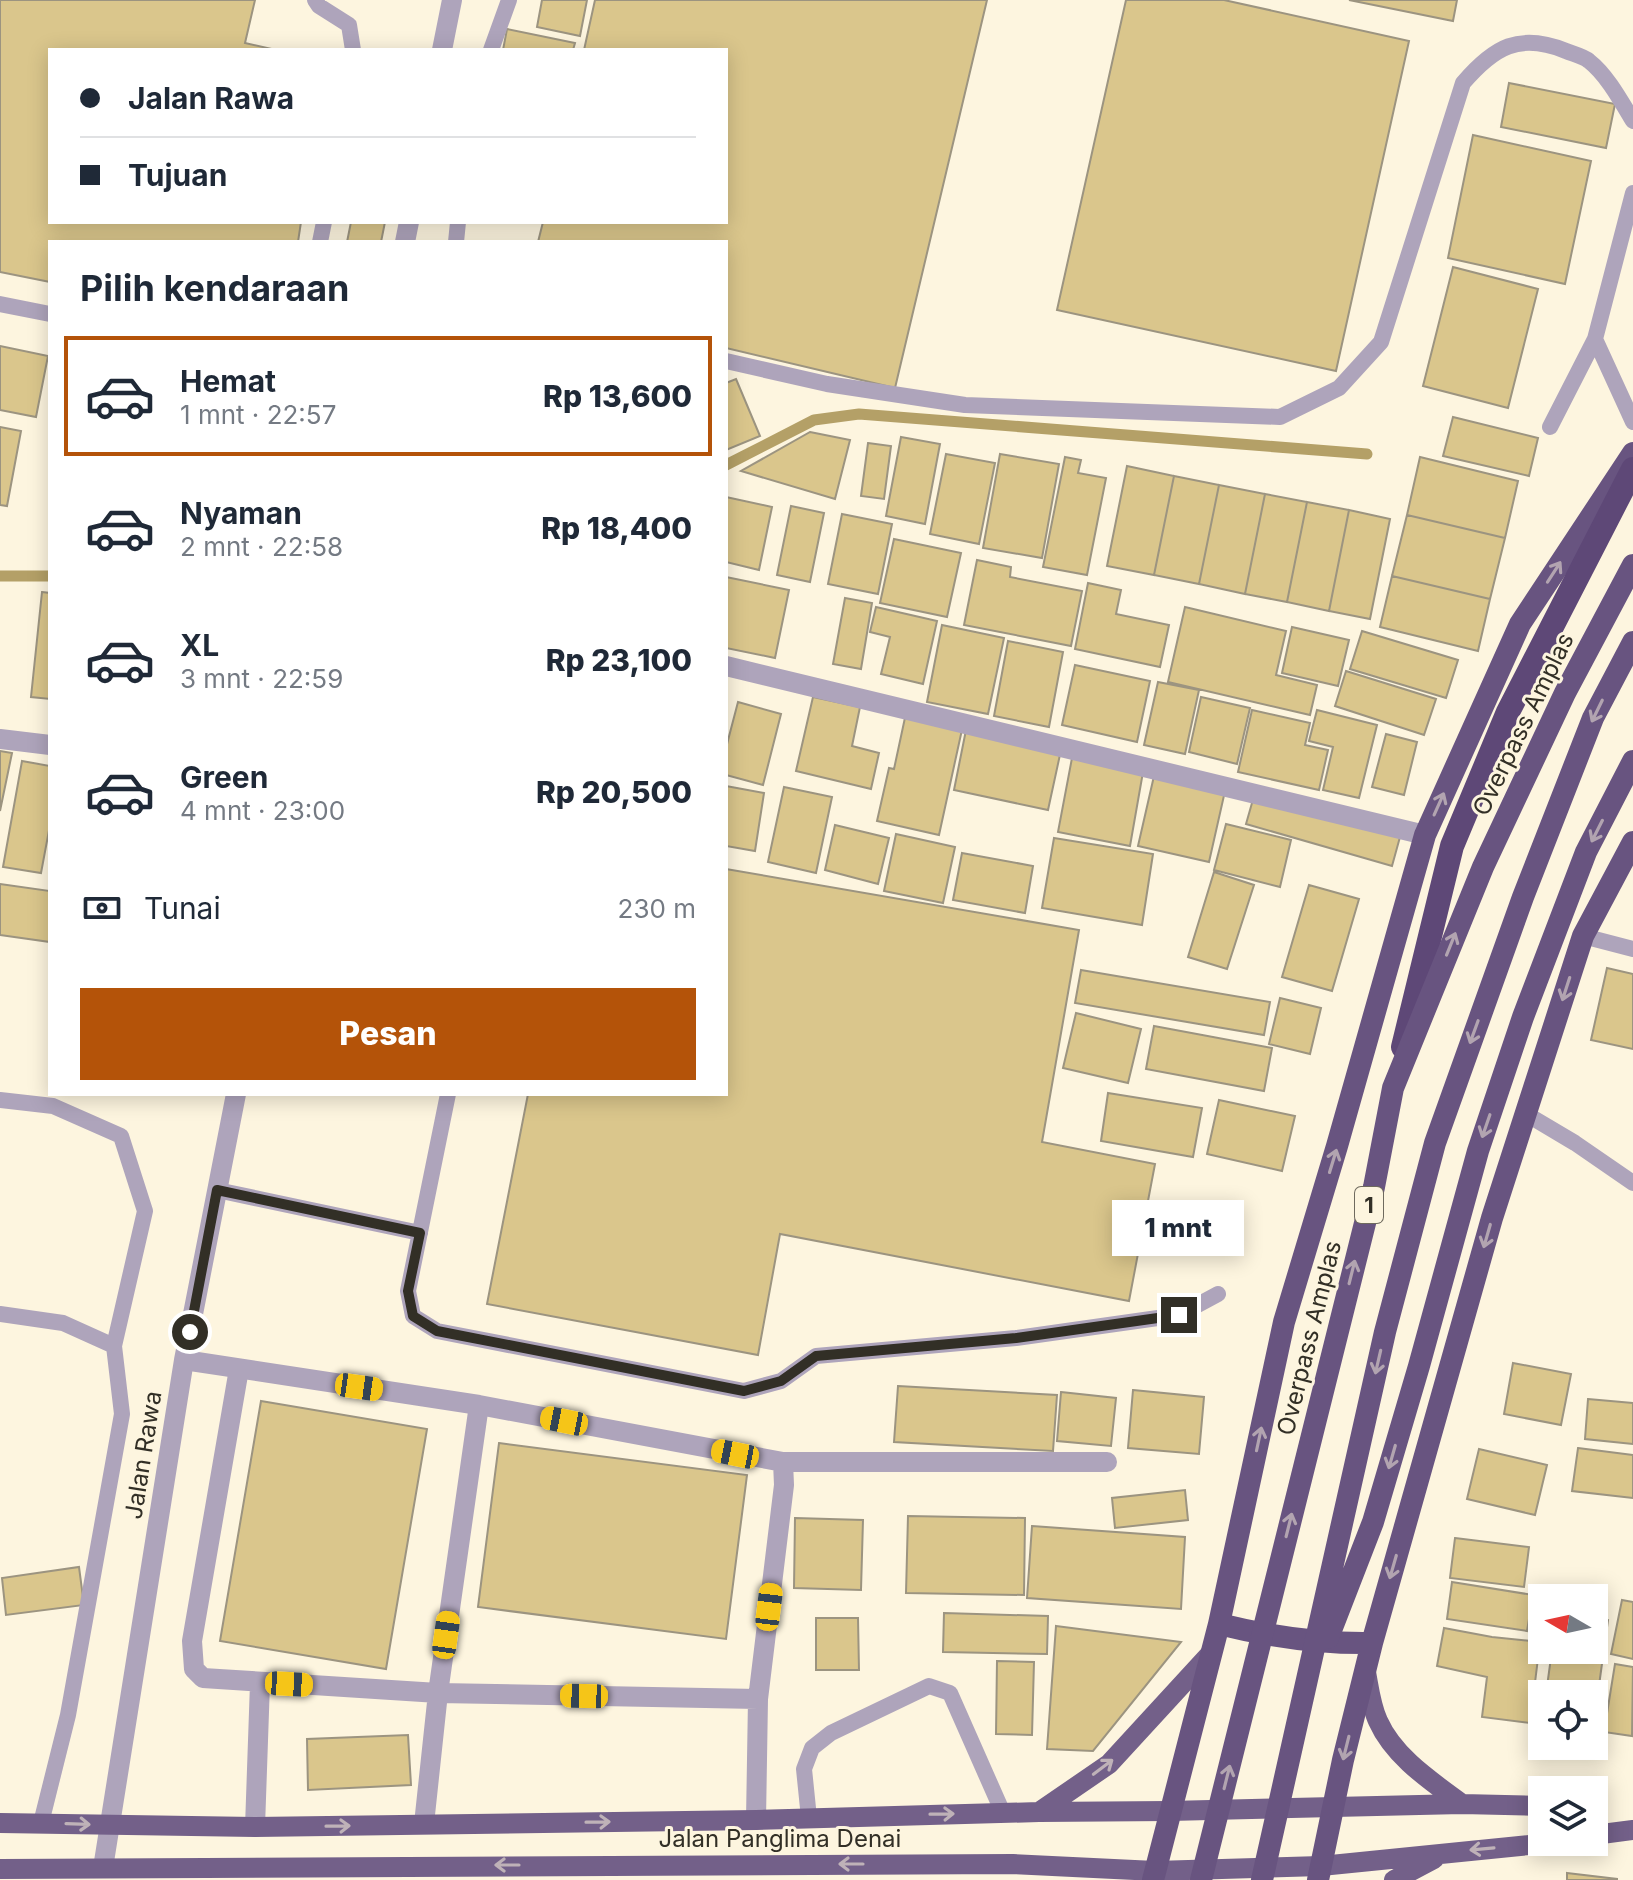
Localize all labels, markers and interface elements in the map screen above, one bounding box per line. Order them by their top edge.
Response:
text: Jalan Rawa [128,80,294,116]
text: Tujuan [128,157,227,193]
text: Pilih kendaraan [80,266,349,310]
icon: car [84,360,156,432]
text: Hemat [180,363,276,399]
text: Rp 13,600 [543,378,692,414]
text: 1 mnt · 22:57 [180,399,336,430]
icon: car [84,492,156,564]
text: Nyaman [180,495,302,531]
text: Rp 18,400 [541,510,692,546]
text: 2 mnt · 22:58 [180,531,343,562]
one-way arrow [1546,561,1562,583]
icon: car [84,624,156,696]
text: XL [180,627,219,663]
street label: Overpass Amplas [1466,628,1580,820]
text: Rp 23,100 [546,642,692,678]
text: 3 mnt · 22:59 [180,663,343,694]
one-way arrow [1589,698,1604,722]
icon: car [84,756,156,828]
text: Green [180,759,268,795]
text: Rp 20,500 [536,774,692,810]
one-way arrow [1432,792,1447,816]
text: 4 mnt · 23:00 [180,795,345,826]
one-way arrow [1589,818,1605,842]
icon: cash [80,886,124,930]
text: Tunai [144,890,221,926]
text: 230 m [618,893,696,924]
one-way arrow [1445,932,1460,957]
one-way arrow [1558,976,1573,1001]
button: Pesan [80,988,696,1080]
one-way arrow [1466,1019,1481,1044]
one-way arrow [1477,1114,1492,1139]
one-way arrow [1326,1148,1341,1174]
road number: 1 [1355,1187,1383,1223]
callout: 1 mnt [1113,1199,1245,1255]
text: 1 mnt [1144,1212,1212,1243]
one-way arrow [1479,1223,1494,1249]
street label: Overpass Amplas [1271,1238,1347,1438]
one-way arrow [1346,1260,1361,1286]
route end [1161,1297,1197,1333]
route start [172,1314,208,1350]
one-way arrow [1370,1349,1385,1374]
car [334,1372,384,1402]
street label: Jalan Rawa [119,1389,167,1521]
car [538,1405,590,1437]
one-way arrow [1252,1426,1267,1452]
car [709,1438,761,1470]
one-way arrow [1384,1444,1399,1470]
one-way arrow [1283,1512,1298,1538]
one-way arrow [1385,1554,1400,1580]
car [754,1582,784,1632]
north arrow [1528,1584,1608,1664]
map controls [1528,1584,1608,1856]
car [431,1610,461,1660]
car [264,1671,314,1697]
button: locate [1528,1680,1608,1760]
car [560,1684,608,1708]
one-way arrow [1338,1734,1353,1760]
one-way arrow [1092,1759,1113,1776]
one-way arrow [1220,1765,1235,1790]
button: layers [1528,1776,1608,1856]
one-way arrow [928,1807,955,1822]
one-way arrow [584,1815,611,1830]
one-way arrow [64,1817,91,1832]
one-way arrow [324,1818,351,1833]
street label: Jalan Panglima Denai [659,1824,901,1853]
one-way arrow [1469,1842,1496,1857]
one-way arrow [838,1856,865,1872]
one-way arrow [494,1857,521,1873]

